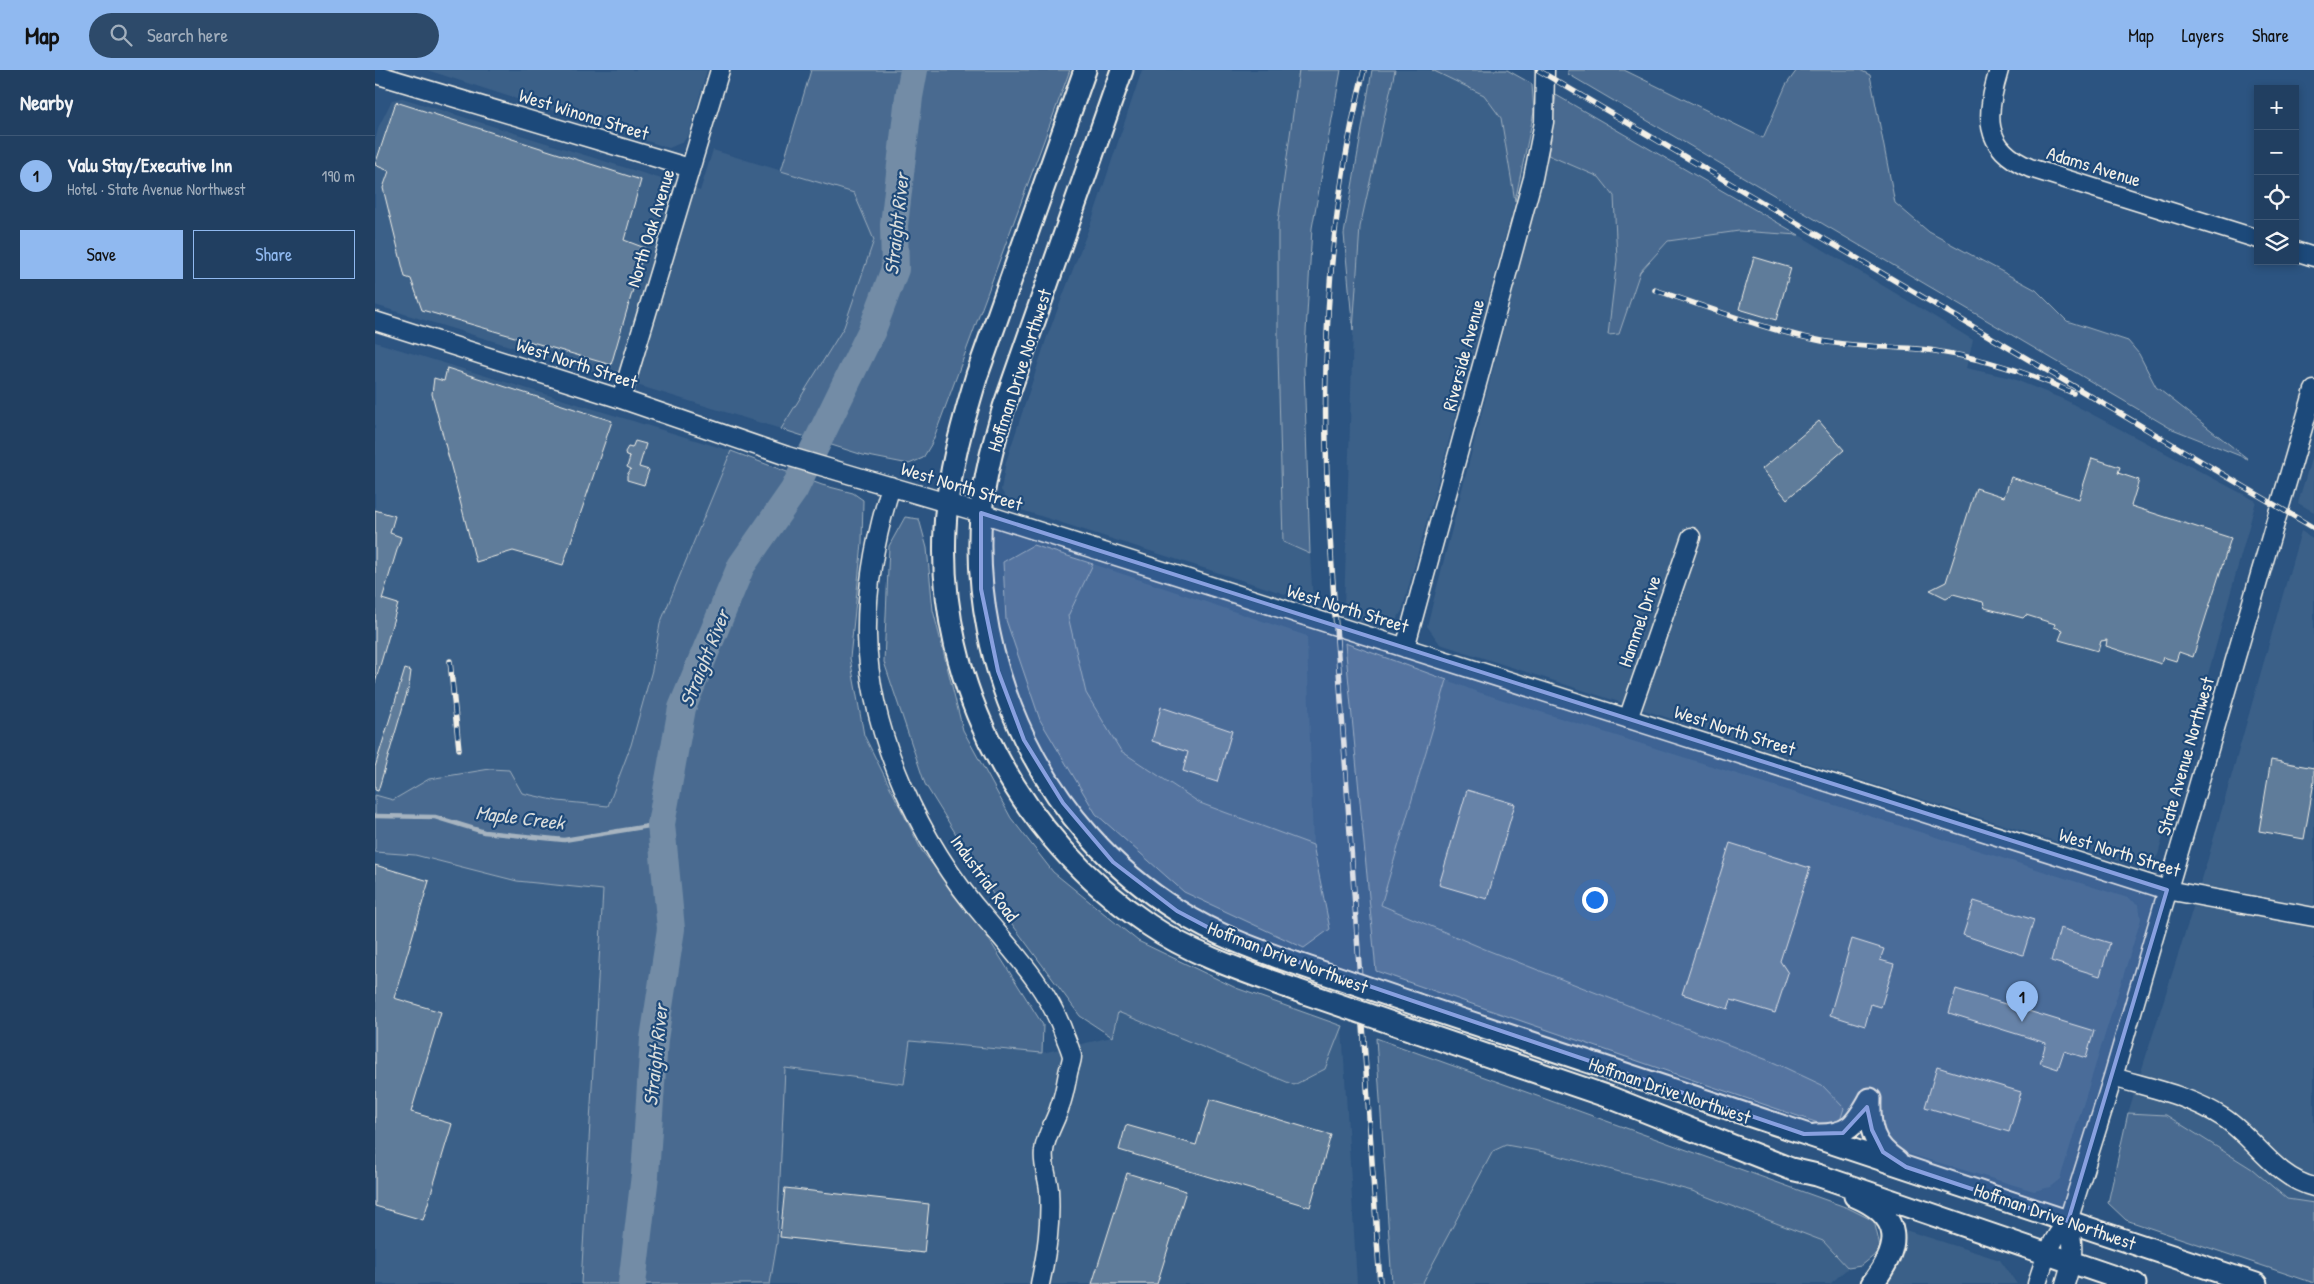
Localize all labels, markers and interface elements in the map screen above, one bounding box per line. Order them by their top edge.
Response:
search box [89,13,439,58]
text: Map [25,19,59,51]
icon: search [107,21,135,49]
text: Search here [147,22,228,48]
text: Map [2128,23,2154,48]
text: Layers [2182,23,2224,48]
text: Share [2252,23,2289,48]
street label: West Winona Street [516,82,652,146]
map controls [2254,85,2299,265]
button: + [2254,85,2299,130]
text: Nearby [20,88,73,117]
button: − [2254,130,2299,175]
street label: Adams Avenue [2044,139,2145,193]
text: Valu Stay/Executive Inn [67,152,232,178]
text: 1 [33,165,39,187]
text: 190 m [322,165,355,187]
street label: North Oak Avenue [620,165,680,290]
water label: Straight River [877,170,916,276]
button: locate [2254,175,2299,220]
text: Hotel · State Avenue Northwest [67,178,245,200]
button: layers [2254,220,2299,265]
button: Save [20,230,183,279]
button: Share [193,230,355,279]
street label: Hoffman Drive Northwest [980,285,1058,455]
street label: Riverside Avenue [1436,296,1490,414]
street label: West North Street [513,331,641,395]
street label: West North Street [898,455,1026,517]
street label: Hammel Drive [1611,571,1667,670]
street label: West North Street [1284,577,1412,639]
water label: Straight River [672,603,737,711]
street label: State Avenue Northwest [2150,673,2220,838]
street label: West North Street [1671,698,1799,762]
water label: Maple Creek [474,798,568,837]
street label: West North Street [2056,821,2184,883]
street label: Industrial Road [945,829,1026,927]
your location [1582,887,1608,913]
street label: Hoffman Drive Northwest [1204,914,1372,1000]
pin: 1 [2006,981,2038,1022]
water label: Straight River [636,1001,675,1107]
street label: Hoffman Drive Northwest [1585,1050,1755,1130]
street label: Hoffman Drive Northwest [1970,1176,2140,1256]

